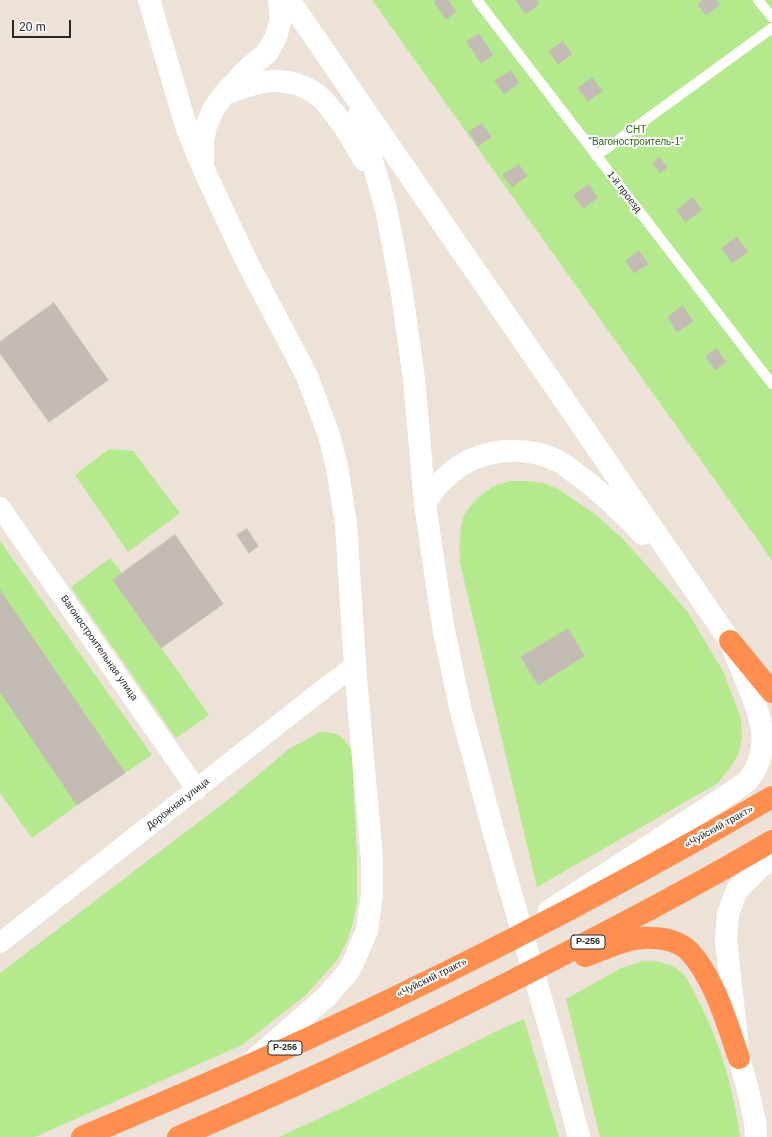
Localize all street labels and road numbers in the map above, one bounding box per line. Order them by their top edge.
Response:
street label: 1-й проезд [604,169,644,215]
street label: Вагоностроительная улица [58,593,140,703]
street label: Дорожная улица [144,776,212,832]
street label: «Чуйский тракт» [683,803,755,851]
road number: Р-256 [571,935,605,949]
street label: «Чуйский тракт» [395,956,469,1000]
road number: Р-256 [268,1041,302,1055]

